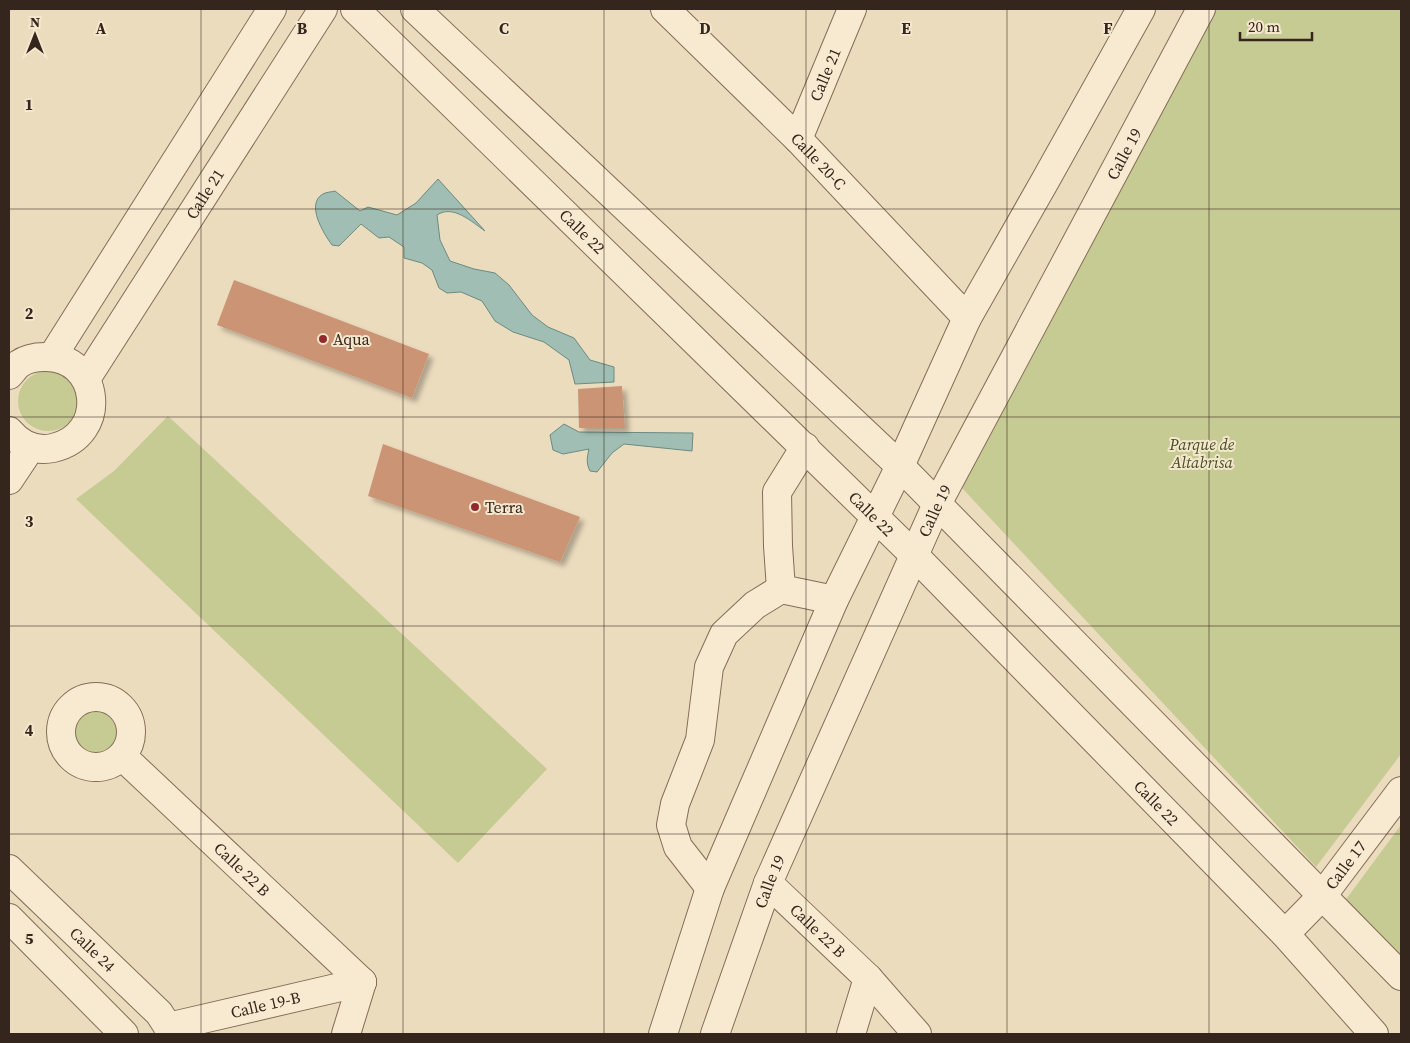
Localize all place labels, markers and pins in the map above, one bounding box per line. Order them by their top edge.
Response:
place label: Aqua [333,328,371,350]
marker: Aqua [317,333,329,345]
place label: Terra [485,496,524,518]
marker: Terra [469,501,481,513]

